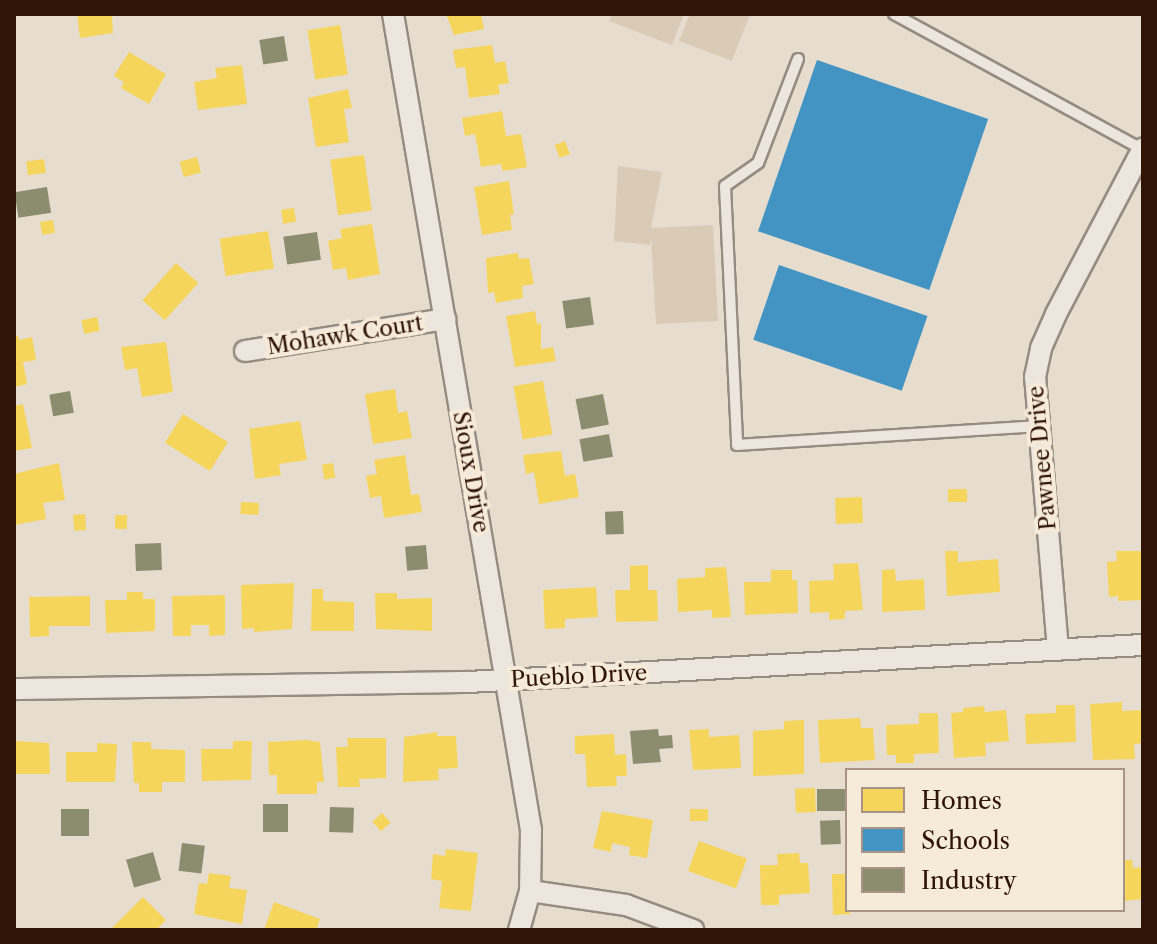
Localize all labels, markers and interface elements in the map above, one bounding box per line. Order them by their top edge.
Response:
street label: Mohawk Court [265,310,425,360]
street label: Pawnee Drive [1023,385,1061,531]
street label: Sioux Drive [447,409,495,535]
street label: Pueblo Drive [510,659,648,693]
legend [845,768,1125,912]
text: Homes [921,786,1002,815]
text: Schools [921,826,1010,855]
text: Industry [921,866,1017,895]

